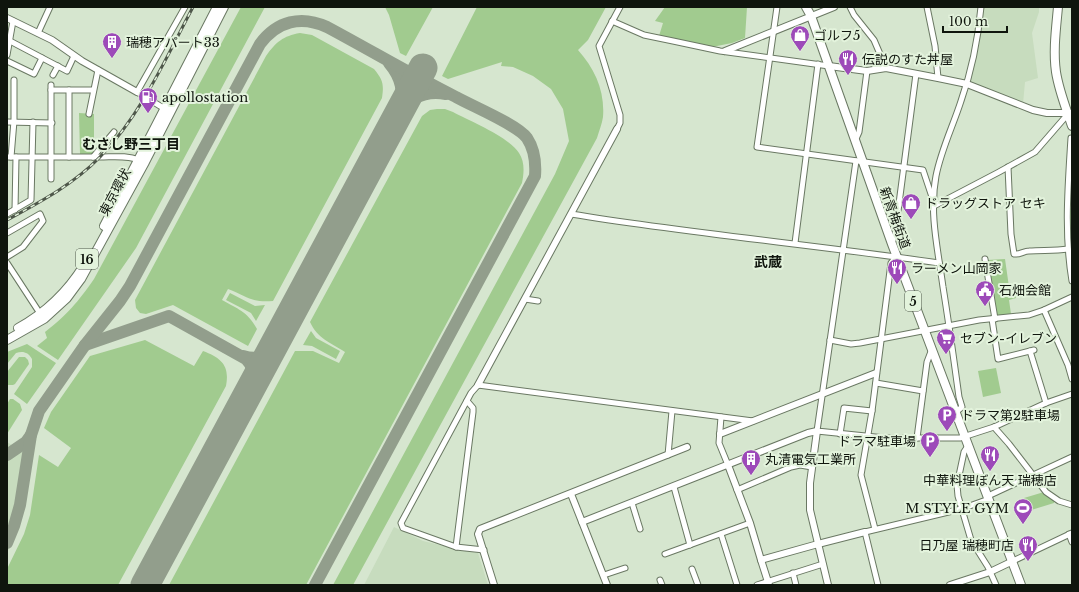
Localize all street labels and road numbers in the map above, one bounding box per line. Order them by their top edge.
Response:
street label: 東京環状 [95,165,135,219]
street label: 新青梅街道 [876,185,914,251]
road number: 16 [76,249,98,269]
road number: 5 [905,291,921,311]

